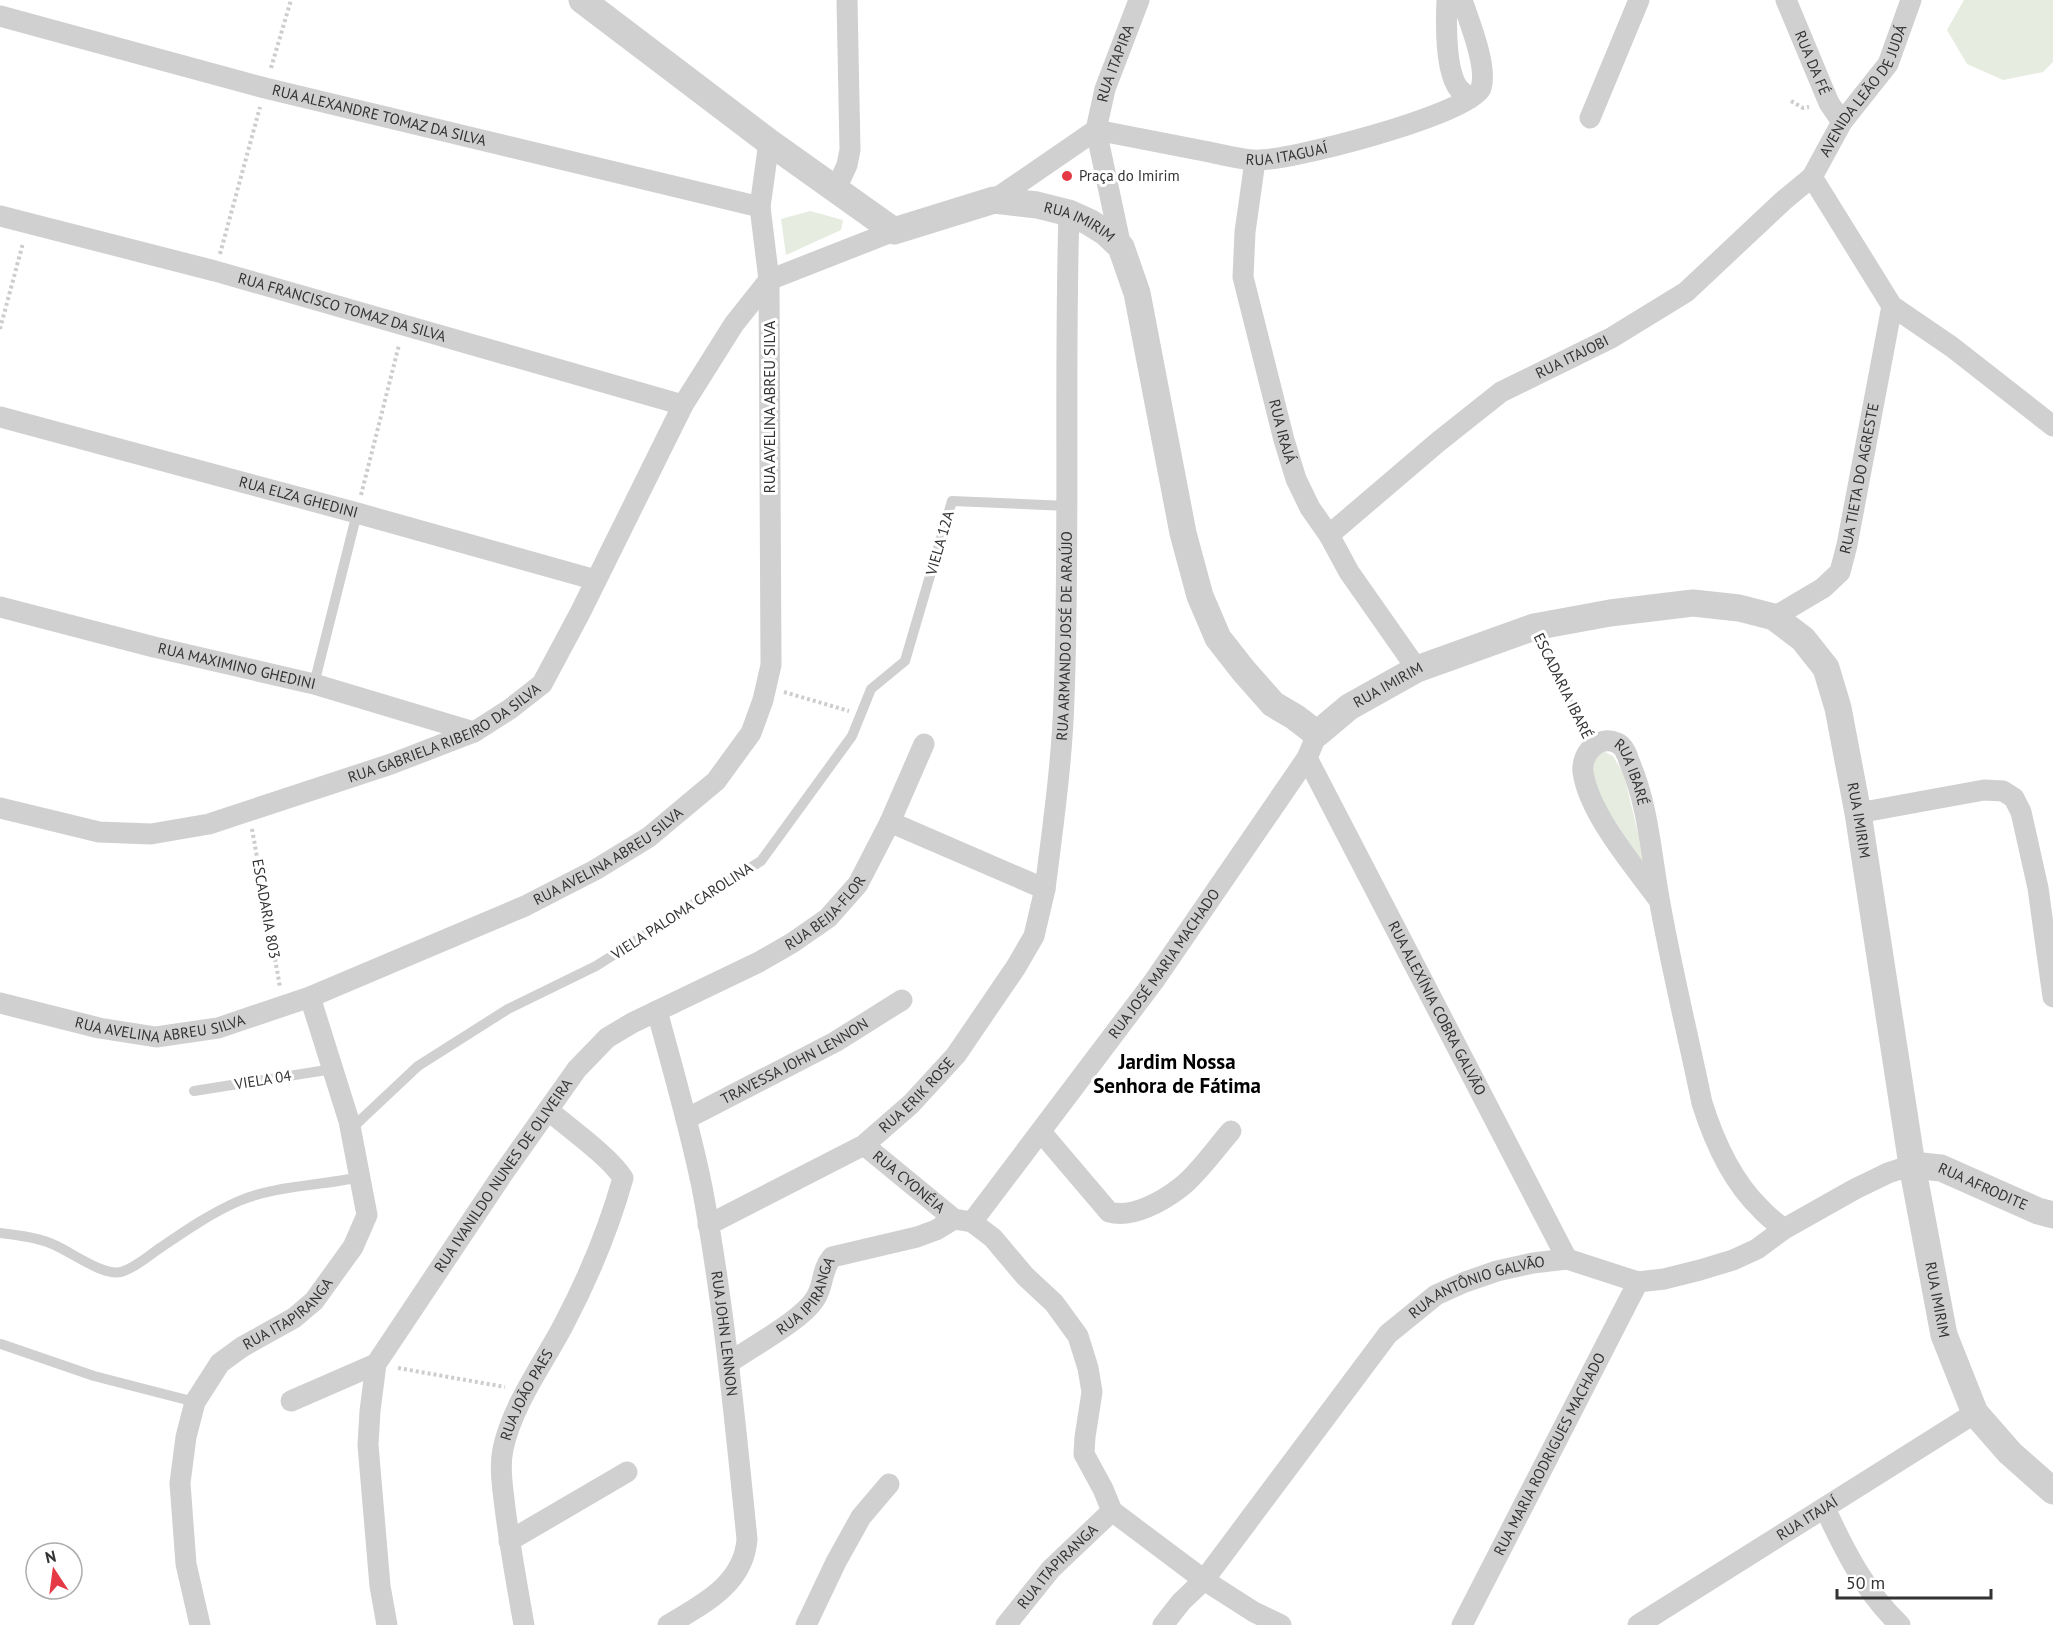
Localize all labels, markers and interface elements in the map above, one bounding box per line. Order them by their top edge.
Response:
street label: RUA ITAPIRA [1092,22,1138,104]
street label: AVENIDA LEÃO DE JUDÁ [1815,22,1910,160]
street label: RUA DA FÉ [1791,27,1835,98]
street label: RUA ALEXANDRE TOMAZ DA SILVA [270,80,489,150]
street label: RUA ITAGUAÍ [1245,138,1330,169]
place label: Praça do Imirim [1079,166,1180,185]
marker: Praça do Imirim [1060,169,1074,183]
street label: RUA IMIRIM [1042,197,1119,246]
street label: RUA FRANCISCO TOMAZ DA SILVA [236,268,449,346]
street label: RUA AVELINA ABREU SILVA [760,321,779,493]
street label: RUA ITAJOBI [1532,331,1612,383]
street label: RUA IRAJÁ [1265,397,1301,466]
street label: RUA TIETA DO AGRESTE [1835,401,1883,556]
street label: RUA ELZA GHEDINI [237,472,360,522]
street label: VIELA 12A [921,508,958,578]
street label: RUA ARMANDO JOSÉ DE ARAÚJO [1052,531,1076,741]
street label: ESCADARIA IBARÉ [1530,630,1597,742]
street label: RUA MAXIMINO GHEDINI [156,638,318,693]
street label: RUA IMIRIM [1350,658,1426,712]
street label: RUA GABRIELA RIBEIRO DA SILVA [345,679,544,787]
street label: RUA IBARÉ [1611,734,1653,807]
street label: RUA IMIRIM [1843,781,1875,859]
street label: RUA AVELINA ABREU SILVA [530,803,687,909]
street label: ESCADARIA 803 [248,857,285,960]
street label: VIELA PALOMA CAROLINA [607,858,756,964]
street label: RUA BEIJA-FLOR [781,872,870,954]
street label: RUA JOSÉ MARIA MACHADO [1104,885,1224,1042]
street label: RUA ALEXÍNIA COBRA GALVÃO [1384,918,1490,1099]
street label: RUA AVELINA ABREU SILVA [73,1010,247,1047]
street label: TRAVESSA JOHN LENNON [717,1013,872,1108]
district label: Jardim Nossa Senhora de Fátima [1093,1048,1261,1099]
street label: RUA ERIK ROSE [875,1053,958,1137]
street label: VIELA 04 [232,1066,293,1094]
street label: RUA IVANILDO NUNES DE OLIVEIRA [430,1075,576,1276]
street label: RUA CYONÉIA [869,1146,949,1217]
street label: RUA AFRODITE [1935,1158,2031,1214]
street label: RUA ANTÔNIO GALVÃO [1405,1252,1546,1322]
street label: RUA IPIRANGA [772,1253,839,1339]
street label: RUA IMIRIM [1921,1260,1954,1339]
street label: RUA JOHN LENNON [707,1270,742,1397]
street label: RUA ITAPIRANGA [239,1274,337,1354]
street label: RUA JOÃO PAES [496,1345,557,1443]
street label: RUA MARIA RODRIGUES MACHADO [1489,1349,1609,1559]
street label: RUA ITAJAÍ [1773,1491,1842,1544]
street label: RUA ITAPIRANGA [1013,1520,1102,1613]
north arrow [24,1541,84,1601]
text: N [43,1545,58,1567]
scale bar [1837,1562,1992,1600]
text: 50 m [1846,1571,1885,1594]

